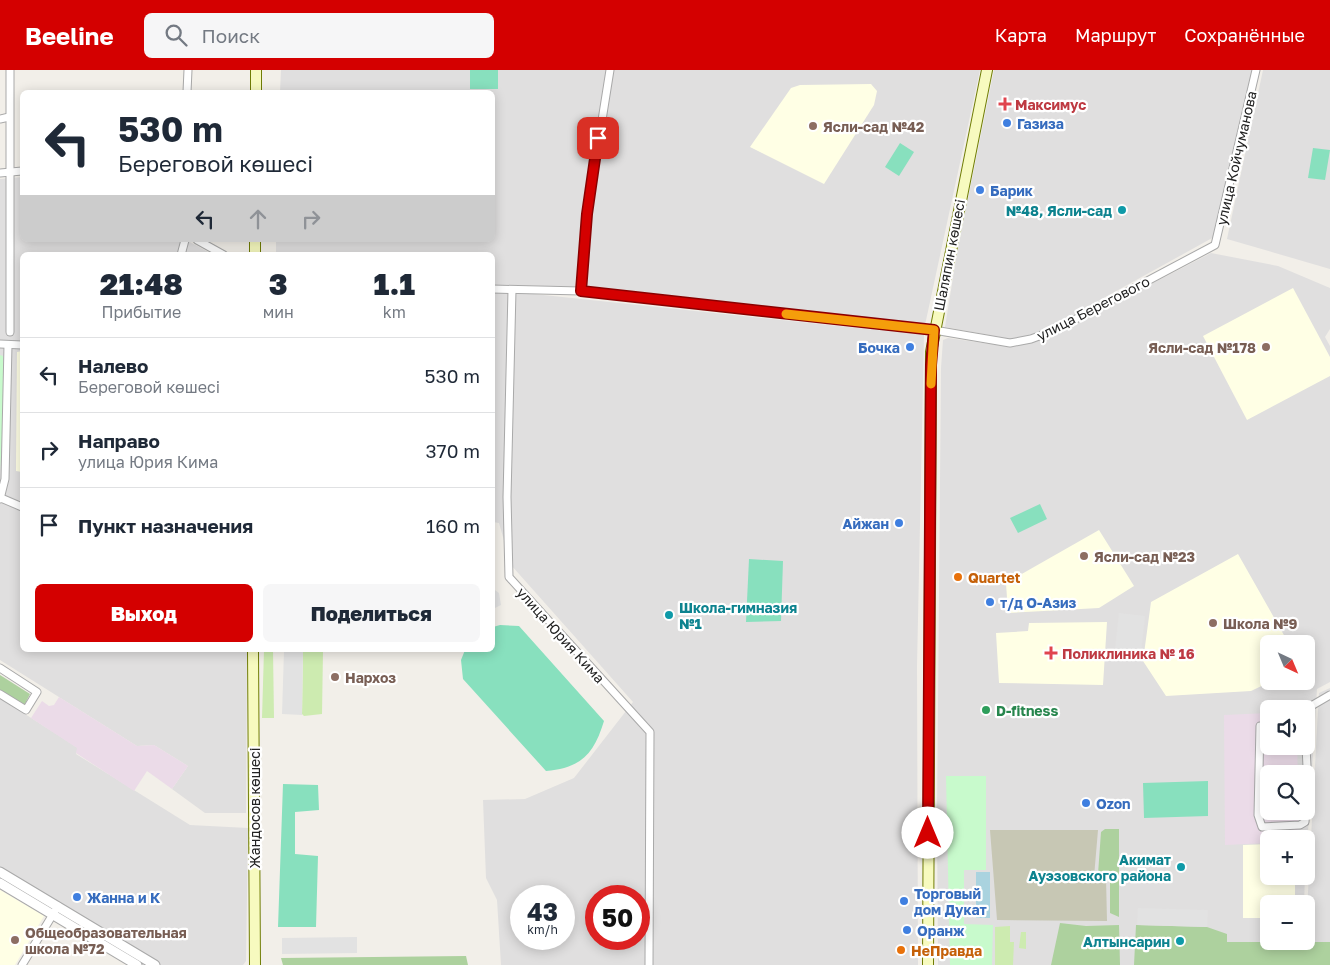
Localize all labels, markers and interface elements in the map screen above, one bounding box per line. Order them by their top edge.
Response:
search box [144,13,494,58]
text: Beeline [25,21,114,50]
icon: search [162,21,190,49]
text: Поиск [202,24,260,47]
text: Карта [995,24,1047,46]
text: Маршрут [1075,24,1156,46]
text: Сохранённые [1184,24,1305,46]
street label: улица Койчуманова [1212,89,1260,227]
place label: Максимус [1015,96,1086,113]
marker: Максимус [999,98,1011,110]
text: 530 m [118,108,223,150]
icon: left [35,110,100,175]
place label: Газиза [1017,115,1064,132]
pin [577,117,619,159]
marker: Газиза [1001,117,1013,129]
place label: Ясли-сад №42 [823,118,925,135]
marker: Ясли-сад №42 [807,120,819,132]
icon: arrive [584,124,612,152]
text: Береговой көшесі [118,150,313,177]
place label: Барик [990,182,1033,199]
marker: Барик [974,184,986,196]
street label: Шаляпин көшесі [930,198,968,312]
place label: №48, Ясли-сад [1006,202,1112,219]
marker: №48, Ясли-сад [1116,204,1128,216]
icon: left [191,205,219,233]
icon: ahead [244,205,272,233]
icon: right [297,205,325,233]
text: 21:48 [100,266,183,302]
text: 3 [269,266,288,302]
text: 1.1 [374,266,415,302]
street label: улица Берегового [1034,272,1152,344]
text: Прибытие [102,302,181,322]
text: мин [263,302,294,322]
text: km [383,302,406,322]
place label: Бочка [858,339,900,356]
place label: Ясли-сад №178 [1148,339,1256,356]
marker: Бочка [904,341,916,353]
marker: Ясли-сад №178 [1260,341,1272,353]
text: Налево [78,354,148,377]
icon: left [35,361,63,389]
text: 530 m [425,364,480,387]
text: Береговой көшесі [78,377,220,397]
text: Направо [78,429,160,452]
icon: right [35,436,63,464]
text: 370 m [425,439,480,462]
text: улица Юрия Кима [78,452,218,472]
icon: arrive [35,511,63,539]
text: Пункт назначения [78,514,253,537]
text: 160 m [426,514,480,537]
place label: Айжан [843,515,889,532]
marker: Айжан [893,517,905,529]
place label: Ясли-сад №23 [1094,548,1195,565]
marker: Ясли-сад №23 [1078,550,1090,562]
place label: Quartet [968,569,1021,586]
marker: Quartet [952,571,964,583]
button: Выход [35,584,253,642]
button: Поделиться [263,584,480,642]
street label: улица Юрия Кима [514,584,608,686]
place label: т/д О-Азиз [1000,594,1076,611]
marker: т/д О-Азиз [984,596,996,608]
place label: Школа-гимназия №1 [679,599,797,632]
marker: Школа-гимназия №1 [663,609,675,621]
place label: Школа №9 [1223,615,1298,632]
marker: Школа №9 [1207,617,1219,629]
north arrow [1260,635,1315,690]
map controls [1260,635,1315,950]
place label: Поликлиника № 16 [1062,645,1195,662]
marker: Поликлиника № 16 [1044,646,1058,660]
place label: Нархоз [345,669,396,686]
marker: Нархоз [329,671,341,683]
button: sound [1260,700,1315,755]
place label: D-fitness [996,702,1058,719]
marker: D-fitness [980,704,992,716]
street label: Жандосов көшесі [246,747,263,869]
button: search [1260,765,1315,820]
place label: Ozon [1096,795,1131,812]
marker: Ozon [1080,797,1092,809]
position arrow [901,806,953,858]
button: + [1260,830,1315,885]
place label: Акимат Ауэзовского района [1029,851,1171,884]
marker: Акимат Ауэзовского района [1175,861,1187,873]
speed limit sign: 50 [585,885,650,950]
place label: Торговый дом Дукат [914,885,987,918]
place label: Жанна и К [87,889,161,906]
marker: Жанна и К [71,891,83,903]
marker: Торговый дом Дукат [898,895,910,907]
button: − [1260,895,1315,950]
text: 43 [527,896,558,927]
text: km/h [527,922,558,937]
place label: Оранж [917,922,965,939]
place label: Общеобразовательная школа №72 [25,924,187,957]
marker: Оранж [901,924,913,936]
place label: Алтынсарин [1083,933,1170,950]
marker: Общеобразовательная школа №72 [9,934,21,946]
marker: Алтынсарин [1174,935,1186,947]
place label: НеПравда [911,942,982,959]
marker: НеПравда [895,944,907,956]

